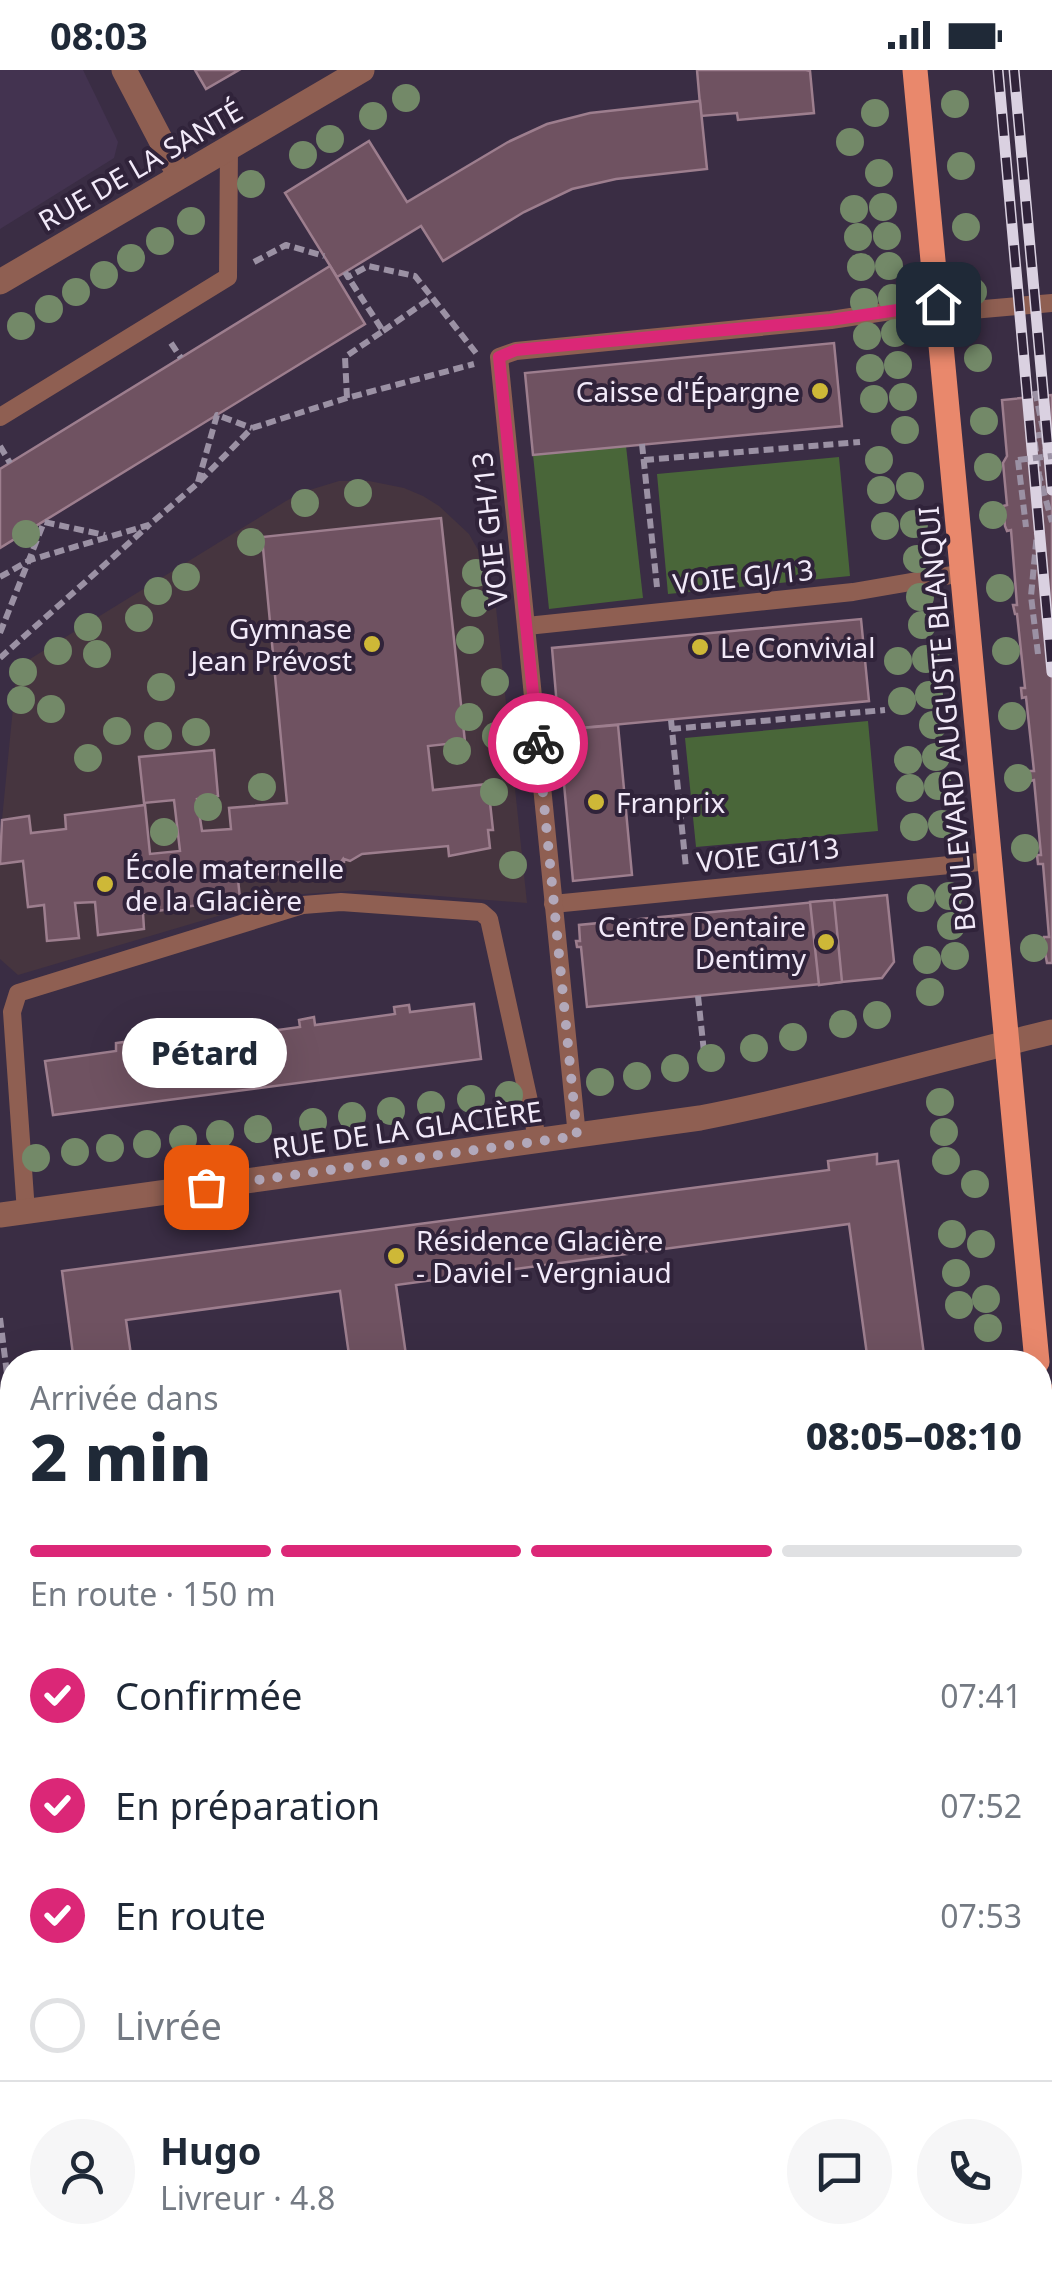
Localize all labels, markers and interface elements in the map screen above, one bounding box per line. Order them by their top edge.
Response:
text: 08:03 [50,9,148,61]
street label: RUE DE LA SANTÉ [31,91,249,239]
pin [896,262,981,347]
icon: home [911,277,966,332]
place label: Caisse d'Épargne [576,372,800,410]
marker: Caisse d'Épargne [809,380,831,402]
street label: VOIE GH/13 [462,450,516,608]
street label: BOULEVARD AUGUSTE BLANQUI [908,505,984,933]
street label: VOIE GJ/13 [671,550,815,602]
place label: Gymnase Jean Prévost [187,609,352,679]
place label: Le Convivial [720,628,876,666]
marker: Gymnase Jean Prévost [361,633,383,655]
marker: Le Convivial [689,636,711,658]
courier [488,693,588,793]
icon: bike [511,716,566,771]
place label: Franprix [616,783,726,821]
marker: Franprix [585,791,607,813]
street label: VOIE GI/13 [695,828,841,880]
place label: École maternelle de la Glacière [125,849,344,919]
marker: École maternelle de la Glacière [94,873,116,895]
place label: Centre Dentaire Dentimy [598,907,807,977]
marker: Centre Dentaire Dentimy [815,931,837,953]
callout: Pétard [124,1017,288,1087]
text: Pétard [151,1031,258,1074]
street label: RUE DE LA GLACIÈRE [270,1091,544,1167]
pin [164,1145,249,1230]
icon: bag [179,1160,234,1215]
place label: Résidence Glacière - Daviel - Vergniaud [416,1221,672,1291]
marker: Résidence Glacière - Daviel - Vergniaud [385,1245,407,1267]
text: Arrivée dans [30,1376,219,1419]
text: 08:05–08:10 [806,1409,1022,1461]
text: 2 min [30,1412,212,1500]
text: En route · 150 m [30,1572,276,1615]
icon: check [30,1668,85,1723]
text: Confirmée [115,1669,302,1721]
text: 07:41 [940,1674,1022,1717]
icon: check [30,1778,85,1833]
text: En préparation [115,1779,380,1831]
text: 07:52 [940,1784,1022,1827]
icon: check [30,1888,85,1943]
text: En route [115,1889,266,1941]
text: 07:53 [940,1894,1022,1937]
text: Livrée [115,1999,222,2051]
button: person [30,2119,135,2224]
button: chat [787,2119,892,2224]
button: phone [917,2119,1022,2224]
text: Hugo [160,2124,262,2176]
text: Livreur · 4.8 [160,2176,335,2219]

